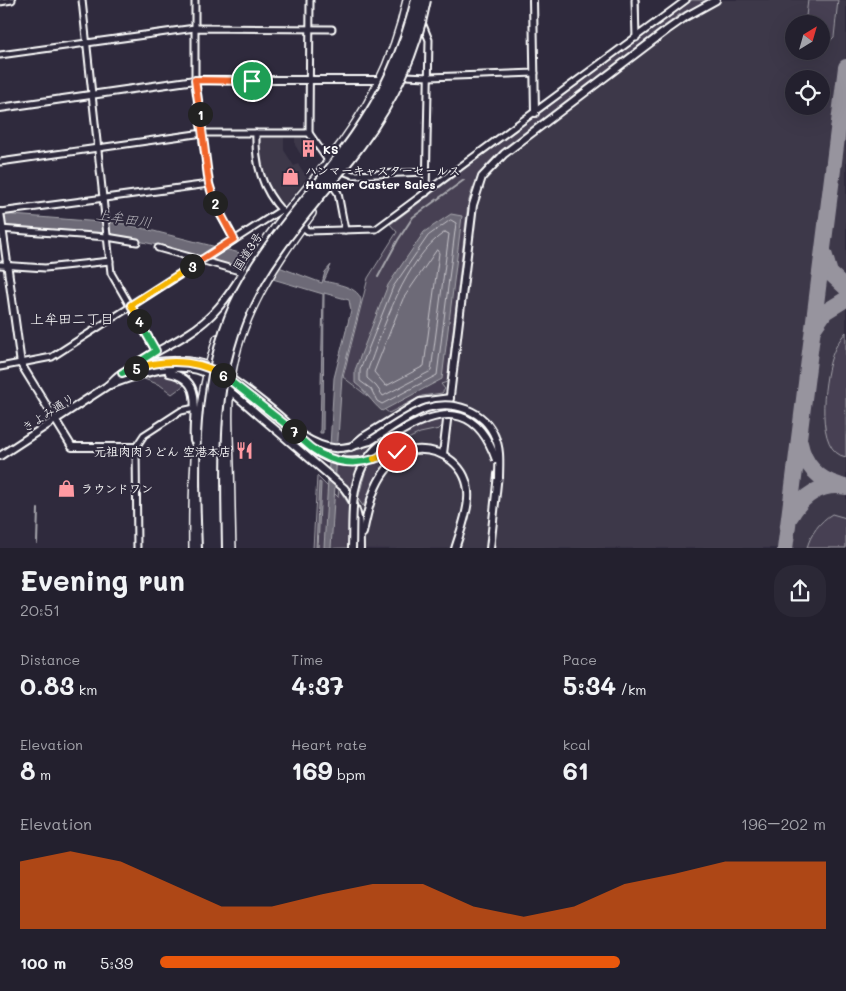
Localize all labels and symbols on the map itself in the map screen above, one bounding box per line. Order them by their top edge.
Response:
north arrow [785,15,830,60]
pin [231,60,273,102]
pin: 1 [188,102,212,126]
building icon: KS [299,139,319,159]
place label: KS [323,141,338,157]
place label: ハンマーキャスターセールス Hammer Caster Sales [305,162,461,192]
shop icon: ハンマーキャスターセールス Hammer Caster Sales [281,167,301,187]
pin: 2 [202,190,228,216]
water label: 上牟田川 [95,204,153,232]
street label: 国道3号 [229,229,265,273]
pin: 3 [180,254,204,278]
pin: 4 [126,308,152,334]
district label: 上牟田二丁目 [30,309,114,328]
pin: 5 [124,356,148,380]
pin: 6 [210,362,236,388]
street label: きよみ通り [18,389,78,435]
pin: 7 [282,418,306,444]
pin [376,431,418,473]
restaurant icon: 元祖肉肉うどん 空港本店 [235,441,255,461]
place label: 元祖肉肉うどん 空港本店 [94,443,231,459]
shop icon: ラウンドワン [57,478,77,498]
place label: ラウンドワン [81,480,153,496]

